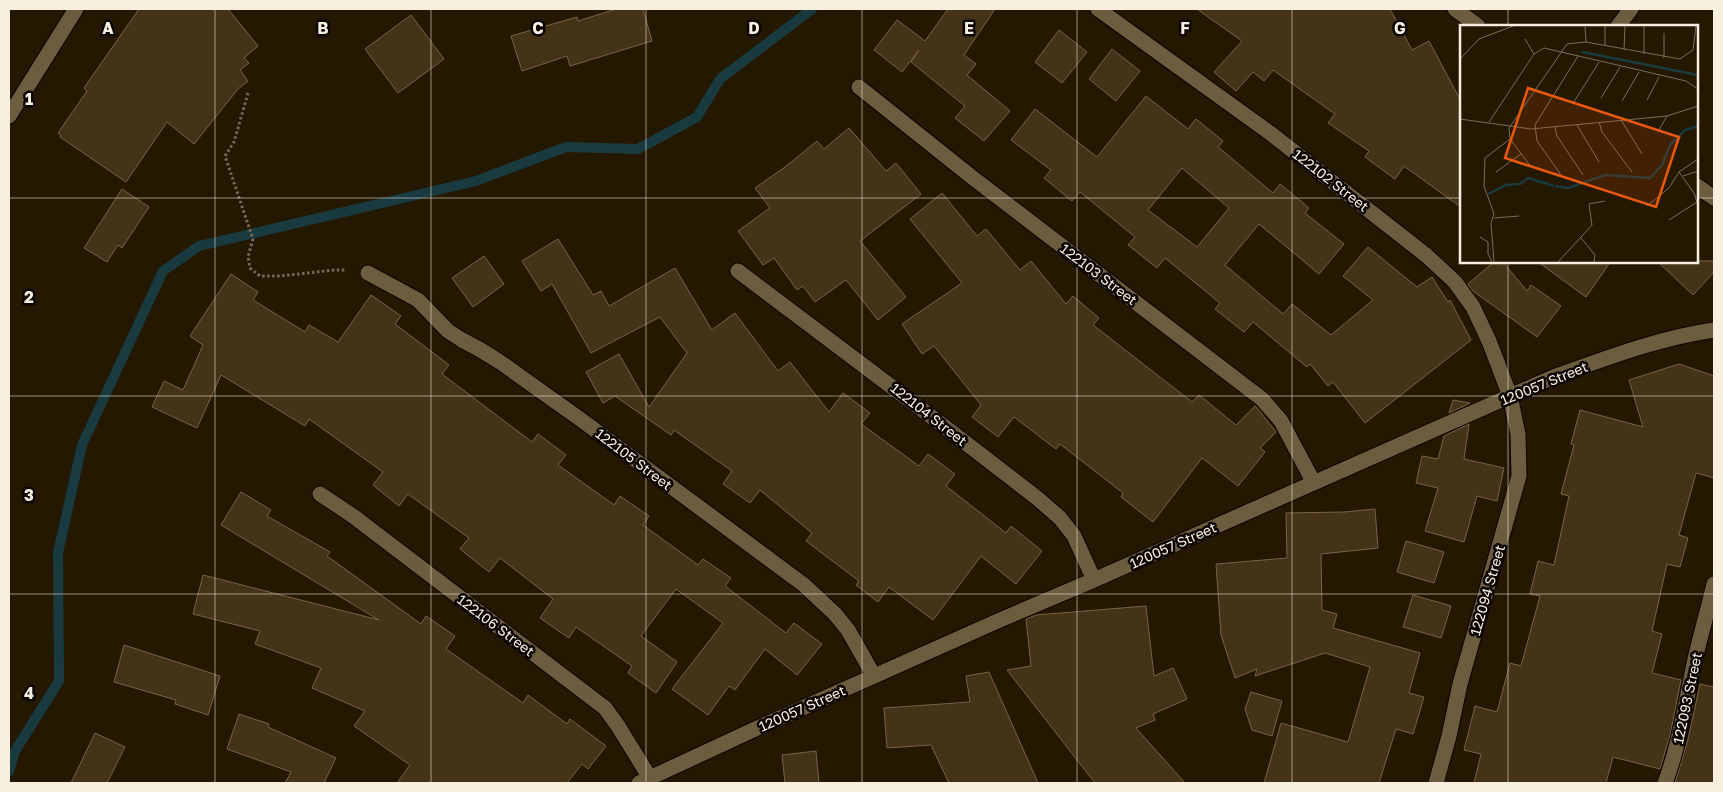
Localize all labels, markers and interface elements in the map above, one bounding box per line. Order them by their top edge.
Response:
text: A [102,18,114,38]
text: B [317,18,329,38]
text: C [532,18,544,38]
text: D [748,18,760,38]
text: E [964,18,974,38]
text: F [1180,18,1190,38]
text: G [1394,18,1406,38]
inset map [1460,25,1698,262]
text: 1 [25,89,33,109]
street label: 122102 Street [1290,145,1372,215]
street label: 122103 Street [1057,240,1141,308]
text: 2 [24,287,34,307]
street label: 120057 Street [1498,358,1590,408]
street label: 122104 Street [888,379,970,449]
street label: 122105 Street [592,425,676,493]
text: 3 [24,485,34,505]
street label: 120057 Street [1127,518,1219,572]
street label: 122094 Street [1466,543,1508,637]
street label: 122106 Street [454,591,538,659]
street label: 122093 Street [1669,651,1705,745]
street label: 120057 Street [756,681,848,735]
text: 4 [24,683,34,703]

